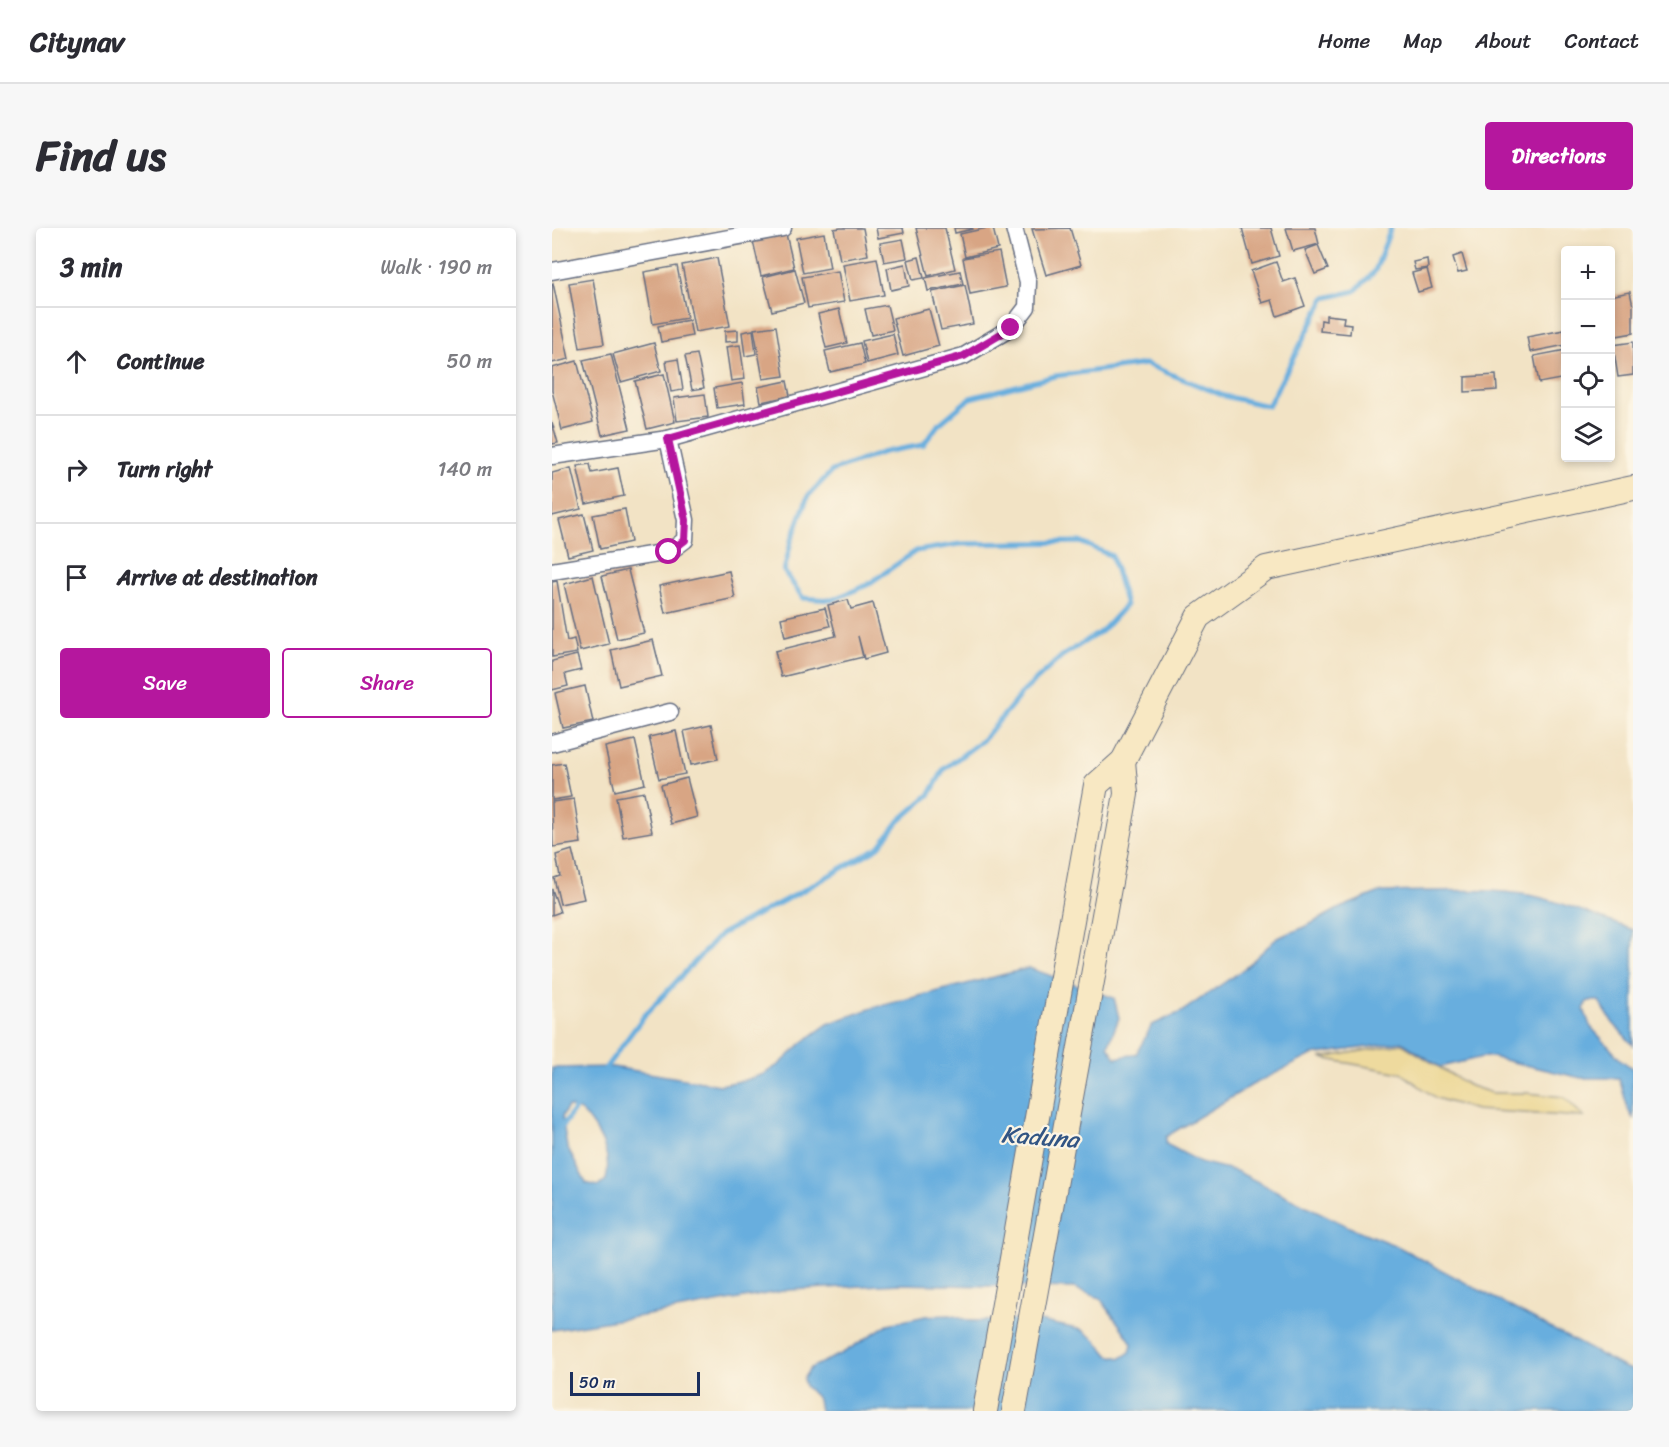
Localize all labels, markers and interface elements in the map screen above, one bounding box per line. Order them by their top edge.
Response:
text: Citynav [30,17,124,66]
text: Home [1318,22,1370,60]
text: Map [1403,22,1442,60]
text: About [1475,22,1532,60]
text: Contact [1565,22,1639,60]
text: Find us [36,119,166,193]
button: Directions [1485,122,1633,190]
text: 3 min [60,244,122,290]
map controls [1561,246,1615,462]
button: + [1561,246,1615,300]
text: Walk · 190 m [380,250,492,285]
button: − [1561,300,1615,354]
route end [997,314,1023,340]
text: Continue [117,342,205,381]
text: 50 m [447,344,492,379]
icon: ahead [60,345,93,378]
button: locate [1561,354,1615,408]
button: layers [1561,408,1615,462]
text: Turn right [117,450,212,489]
text: 140 m [438,452,492,487]
icon: right [60,453,93,486]
route start [655,538,681,564]
text: Arrive at destination [117,558,318,597]
icon: arrive [60,561,93,594]
button: Save [60,648,270,718]
button: Share [282,648,492,718]
water label: Kaduna [1000,1113,1082,1161]
text: 50 m [579,1368,615,1397]
scale bar [570,1369,700,1396]

